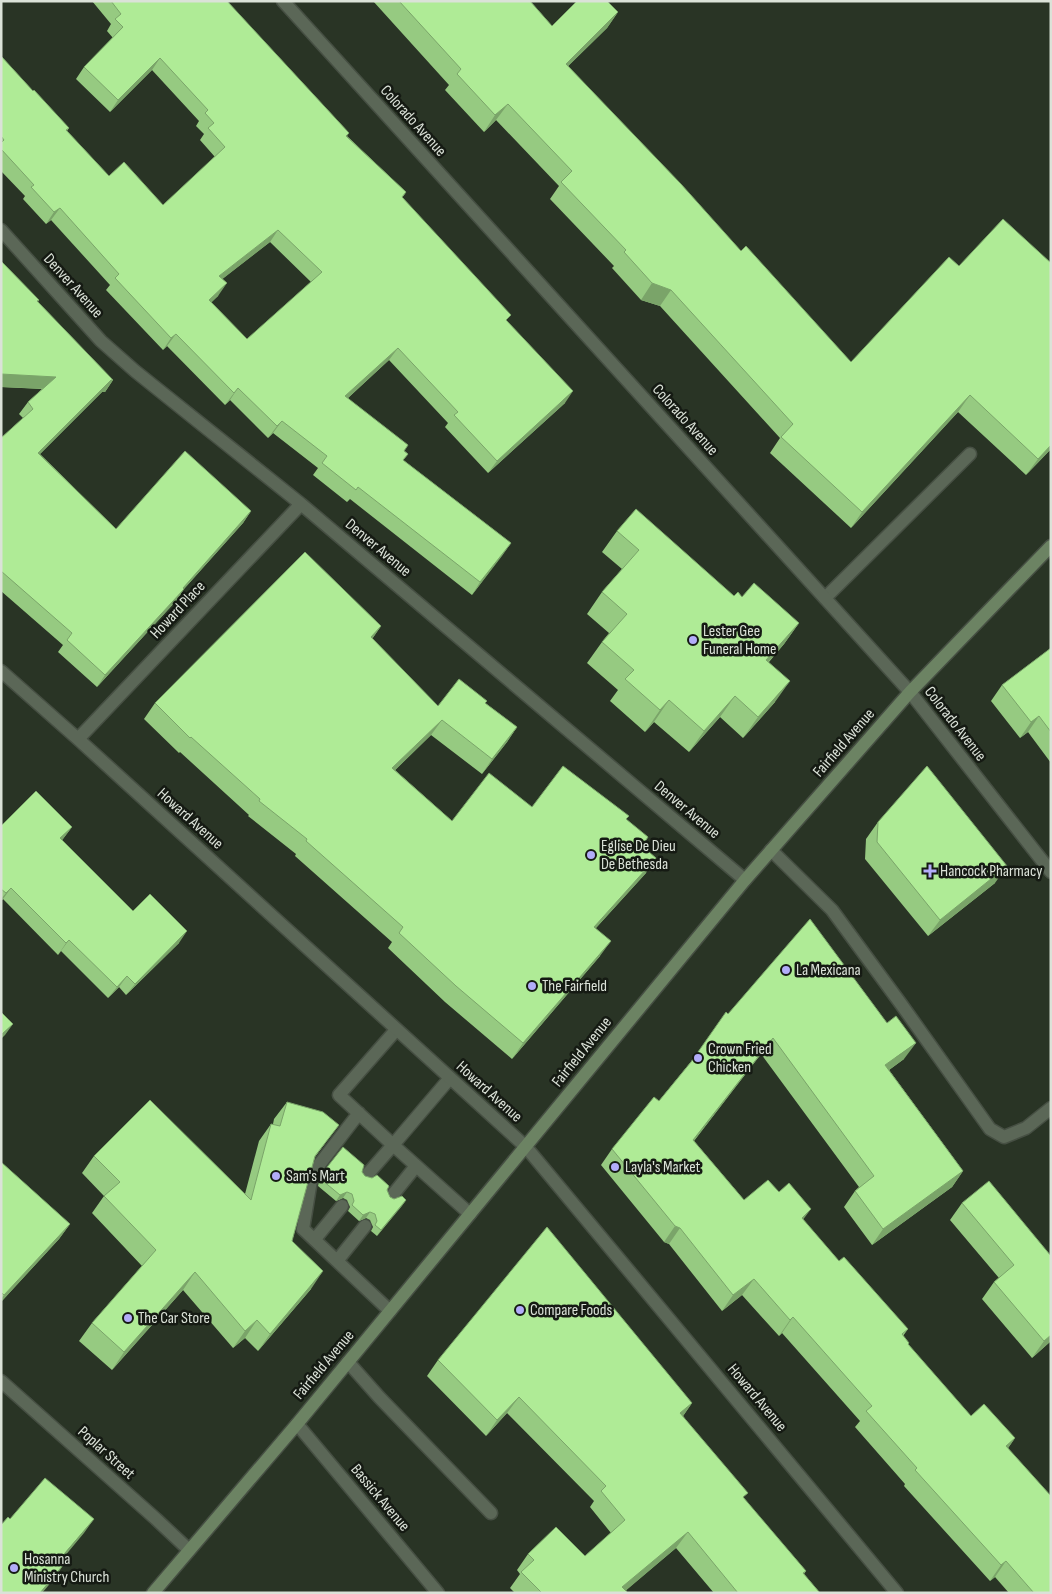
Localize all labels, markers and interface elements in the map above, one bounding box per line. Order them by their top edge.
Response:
street label: Colorado Avenue [376,81,450,161]
street label: Denver Avenue [39,250,107,322]
street label: Colorado Avenue [648,380,722,460]
street label: Denver Avenue [341,515,415,581]
street label: Howard Place [147,577,209,643]
place label: Lester Gee Funeral Home [703,622,777,659]
marker: Lester Gee Funeral Home [687,634,699,646]
street label: Colorado Avenue [920,683,990,765]
street label: Fairfield Avenue [809,705,879,781]
street label: Denver Avenue [650,777,724,843]
street label: Howard Avenue [153,784,227,854]
place label: Eglise De Dieu De Bethesda [601,837,676,874]
marker: Eglise De Dieu De Bethesda [585,849,597,861]
place label: Hancock Pharmacy [940,862,1042,881]
marker: Hancock Pharmacy [924,865,936,877]
place label: La Mexicana [796,961,861,980]
marker: La Mexicana [780,964,792,976]
place label: The Fairfield [542,977,607,996]
marker: The Fairfield [526,980,538,992]
street label: Fairfield Avenue [548,1013,616,1091]
place label: Crown Fried Chicken [708,1040,772,1077]
marker: Crown Fried Chicken [692,1052,704,1064]
street label: Howard Avenue [452,1057,526,1127]
place label: Layla's Market [625,1158,701,1177]
marker: Layla's Market [609,1161,621,1173]
place label: Sam's Mart [286,1167,345,1186]
marker: Sam's Mart [270,1170,282,1182]
place label: Compare Foods [530,1301,612,1320]
marker: Compare Foods [514,1304,526,1316]
place label: The Car Store [138,1309,210,1328]
marker: The Car Store [122,1312,134,1324]
street label: Fairfield Avenue [290,1327,358,1403]
street label: Howard Avenue [723,1360,791,1436]
street label: Poplar Street [74,1422,138,1484]
street label: Bassick Avenue [346,1461,414,1535]
place label: Hosanna Ministry Church [24,1550,109,1587]
marker: Hosanna Ministry Church [8,1562,20,1574]

